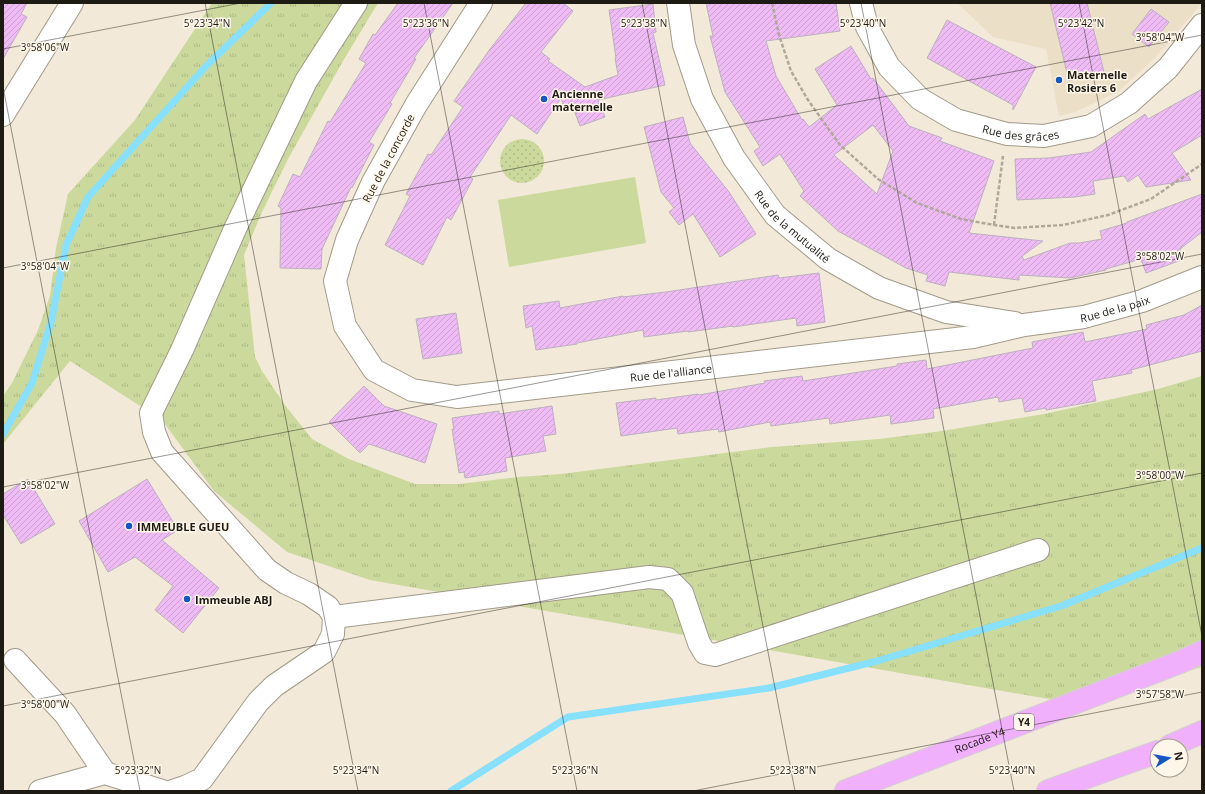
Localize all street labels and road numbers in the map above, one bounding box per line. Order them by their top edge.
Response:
street label: Rue de la concorde [358,111,418,205]
street label: Rue des grâces [981,120,1060,144]
street label: Rue de la mutualité [752,187,834,266]
street label: Rue de la paix [1079,291,1152,325]
street label: Rue de l'alliance [629,360,713,384]
road number: Y4 [1014,714,1034,730]
street label: Rocade Y4 [952,723,1008,756]

